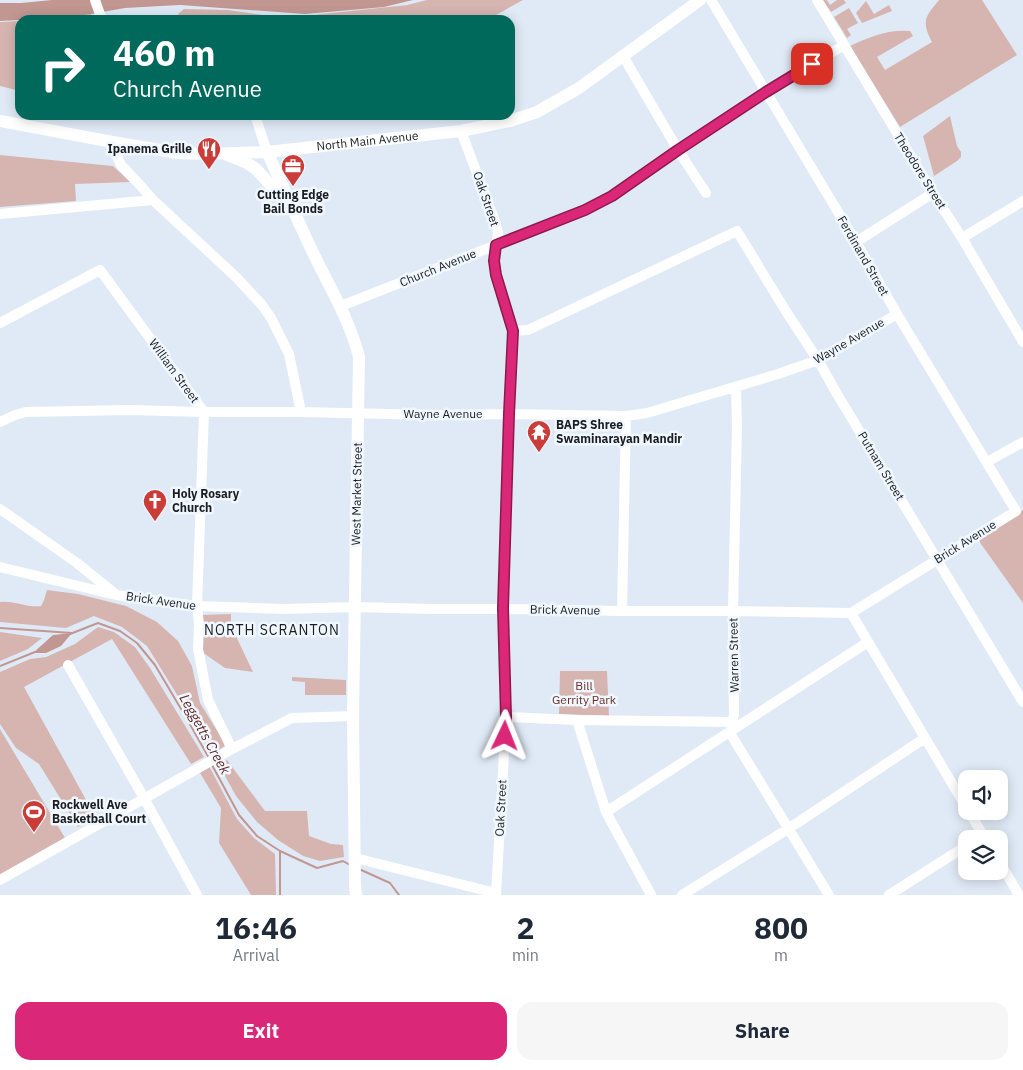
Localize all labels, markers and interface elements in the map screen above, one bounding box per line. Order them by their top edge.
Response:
text: 460 m [113,30,216,76]
icon: right [30,35,95,100]
pin [791,43,833,85]
icon: arrive [798,50,826,78]
text: Church Avenue [113,74,262,103]
street label: North Main Avenue [316,128,420,154]
street label: Theodore Street [891,130,950,212]
restaurant icon: Ipanema Grille [196,136,222,170]
place label: Ipanema Grille [108,141,192,156]
office icon: Cutting Edge Bail Bonds [280,153,306,187]
street label: Oak Street [470,169,503,228]
place label: Cutting Edge Bail Bonds [257,187,329,216]
street label: Ferdinand Street [834,213,892,298]
street label: Church Avenue [397,245,479,290]
street label: Wayne Avenue [811,314,887,367]
street label: William Street [146,336,203,406]
street label: Wayne Avenue [403,406,483,421]
place label: BAPS Shree Swaminarayan Mandir [556,417,682,446]
temple icon: BAPS Shree Swaminarayan Mandir [526,419,552,453]
street label: Putnam Street [855,429,908,503]
street label: West Market Street [348,442,365,546]
place label: Holy Rosary Church [172,486,240,515]
church icon: Holy Rosary Church [142,488,168,522]
street label: Brick Avenue [931,516,999,567]
street label: Brick Avenue [125,588,197,613]
street label: Brick Avenue [530,601,601,618]
street label: Warren Street [725,617,742,693]
district label: NORTH SCRANTON [204,621,340,639]
park label: Bill Gerrity Park [552,678,617,707]
water label: Leggetts Creek [176,691,235,778]
position arrow [478,709,530,761]
map controls [958,770,1008,880]
button: sound [958,770,1008,820]
street label: Oak Street [492,779,509,837]
place label: Rockwell Ave Basketball Court [52,797,147,826]
sports icon: Rockwell Ave Basketball Court [21,799,47,833]
button: layers [958,830,1008,880]
text: 16:46 [215,908,297,947]
text: 2 [516,908,534,947]
text: 800 [754,908,808,947]
text: Arrival [233,945,279,965]
text: min [512,945,539,965]
text: m [774,945,788,965]
button: Exit [15,1002,507,1060]
button: Share [517,1002,1008,1060]

